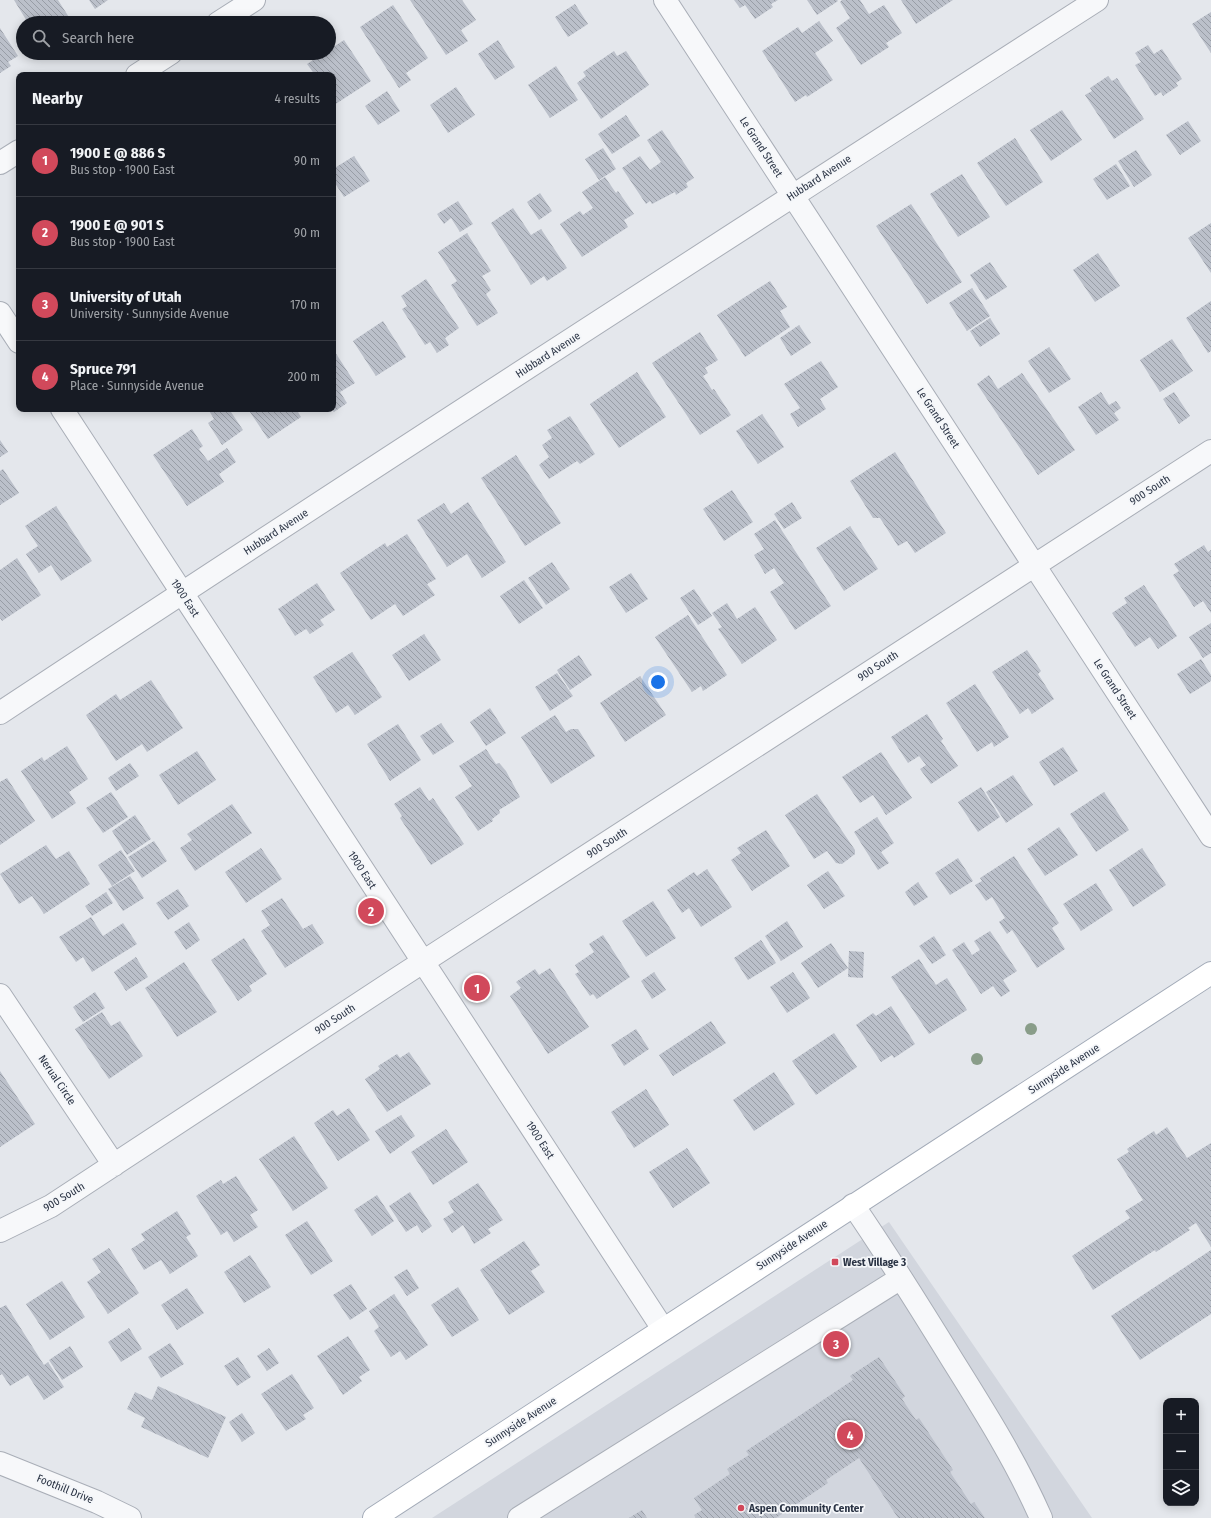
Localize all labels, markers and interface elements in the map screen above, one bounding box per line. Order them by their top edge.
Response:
search box [16,16,336,60]
icon: search [30,27,52,49]
text: Search here [62,29,134,47]
text: Nearby [32,88,83,109]
text: 4 results [274,91,320,106]
street label: Le Grand Street [737,114,786,180]
text: 1900 E @ 886 S [70,144,165,162]
street label: Hubbard Avenue [784,152,854,204]
text: 1 [42,153,48,168]
text: 90 m [294,153,320,168]
text: Bus stop · 1900 East [70,162,175,177]
text: 1900 E @ 901 S [70,216,164,234]
text: 2 [42,225,48,240]
text: 90 m [294,225,320,240]
text: Bus stop · 1900 East [70,234,175,249]
text: University of Utah [70,288,182,306]
text: 3 [42,297,48,312]
text: 170 m [290,297,320,312]
text: University · Sunnyside Avenue [70,306,229,321]
street label: Hubbard Avenue [513,329,583,381]
text: Spruce 791 [70,360,136,378]
text: 4 [42,369,48,384]
text: 200 m [288,369,320,384]
text: Place · Sunnyside Avenue [70,378,204,393]
street label: Le Grand Street [914,385,963,451]
street label: 900 South [1127,472,1173,508]
street label: Hubbard Avenue [241,506,311,558]
street label: 1900 East [168,577,202,620]
street label: 900 South [855,648,901,684]
street label: Le Grand Street [1091,656,1140,722]
your location [648,672,668,692]
street label: 900 South [584,825,630,861]
street label: 1900 East [345,849,379,892]
pin: 2 [358,896,384,926]
pin: 1 [464,973,490,1003]
street label: 900 South [312,1001,358,1037]
street label: Sunnyside Avenue [1026,1041,1102,1097]
street label: Nerual Circle [36,1053,78,1107]
street label: 1900 East [523,1119,557,1162]
street label: 900 South [41,1180,87,1214]
street label: Sunnyside Avenue [754,1217,830,1273]
place label: West Village 3 [843,1256,906,1269]
marker: West Village 3 [830,1257,840,1267]
pin: 3 [823,1329,849,1359]
street label: Sunnyside Avenue [483,1394,559,1450]
map controls [1163,1398,1199,1506]
button: + [1163,1398,1199,1434]
pin: 4 [837,1420,863,1450]
button: − [1163,1434,1199,1470]
button: layers [1163,1470,1199,1506]
street label: Foothill Drive [35,1472,95,1506]
place label: Aspen Community Center [748,1502,864,1515]
marker: Aspen Community Center [736,1503,746,1513]

